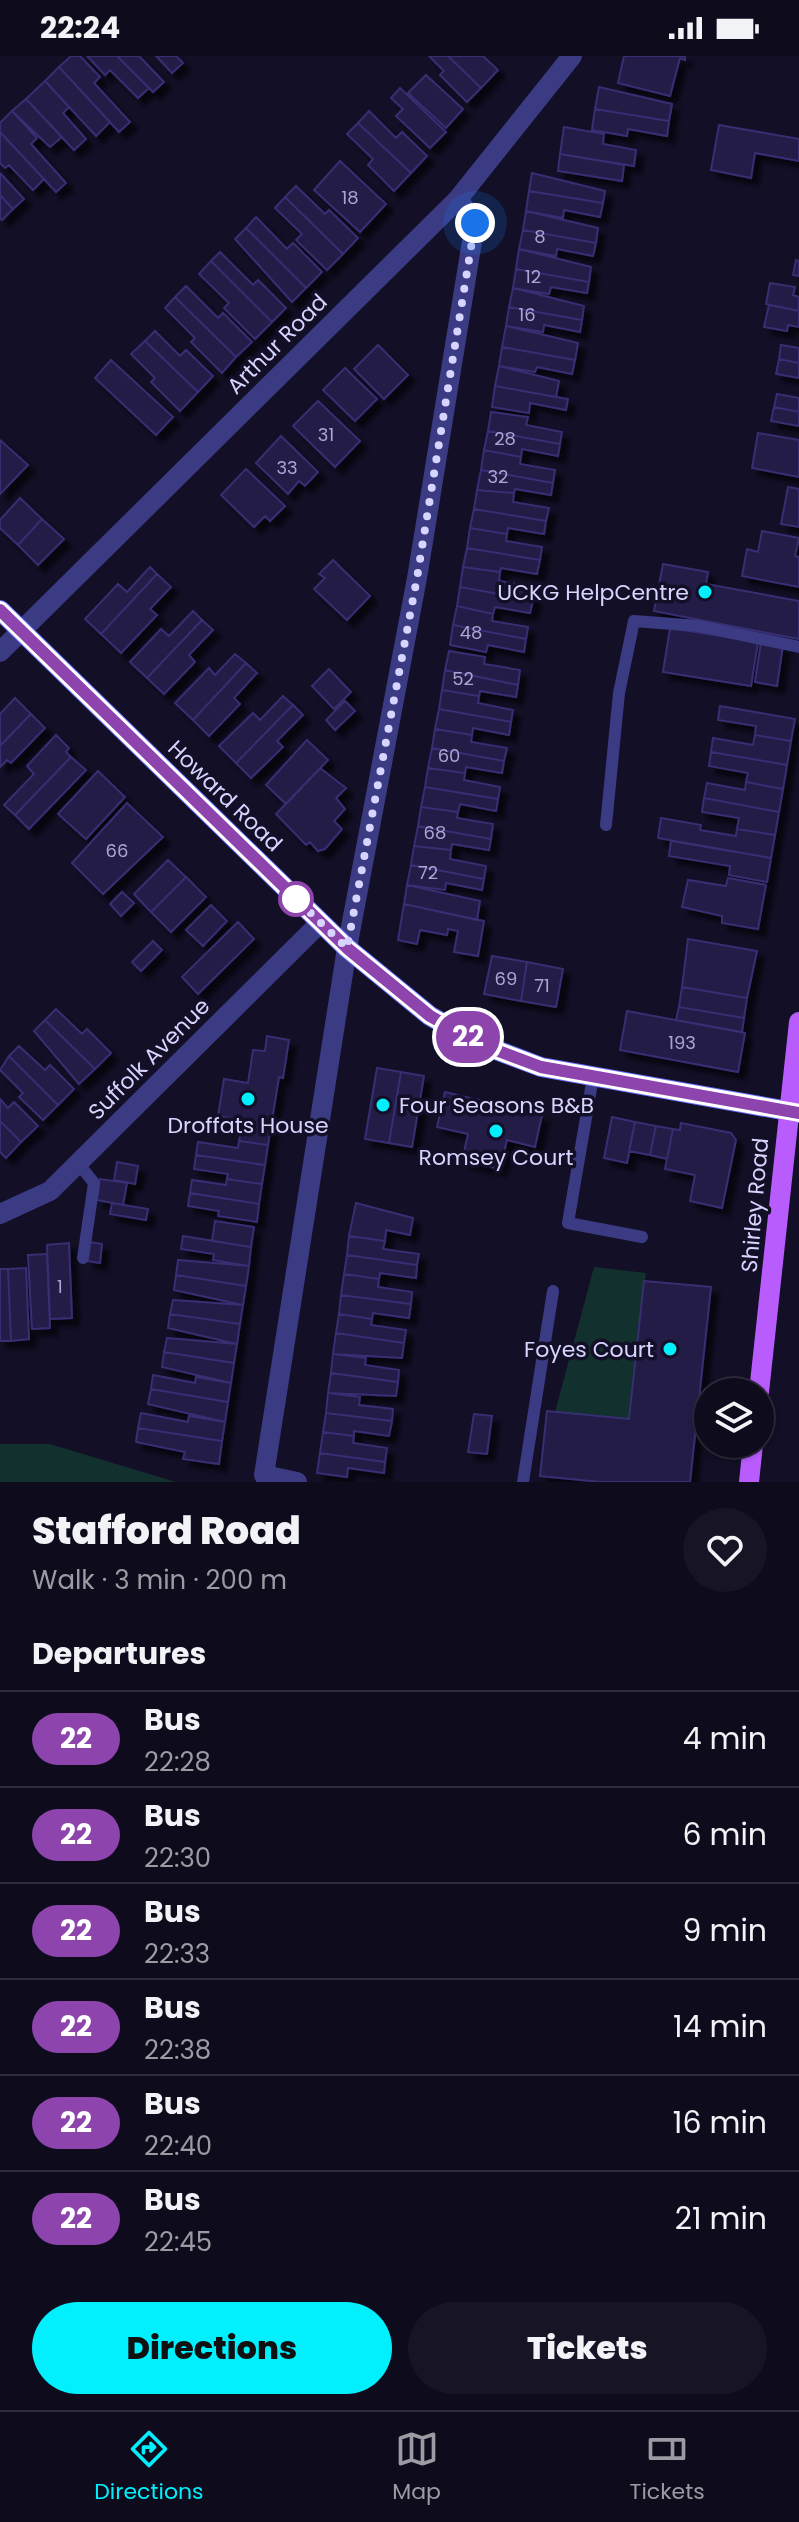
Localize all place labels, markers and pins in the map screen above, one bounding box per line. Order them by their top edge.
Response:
place label: UCKG HelpCentre [497,577,689,608]
marker: UCKG HelpCentre [696,583,714,601]
unlabelled marker [279,882,313,916]
marker: Droffats House [239,1090,257,1108]
place label: Four Seasons B&B [399,1090,594,1121]
marker: Four Seasons B&B [374,1096,392,1114]
place label: Droffats House [167,1110,329,1141]
marker: Romsey Court [487,1122,505,1140]
place label: Romsey Court [419,1142,573,1173]
place label: Foyes Court [524,1334,654,1365]
marker: Foyes Court [661,1340,679,1358]

